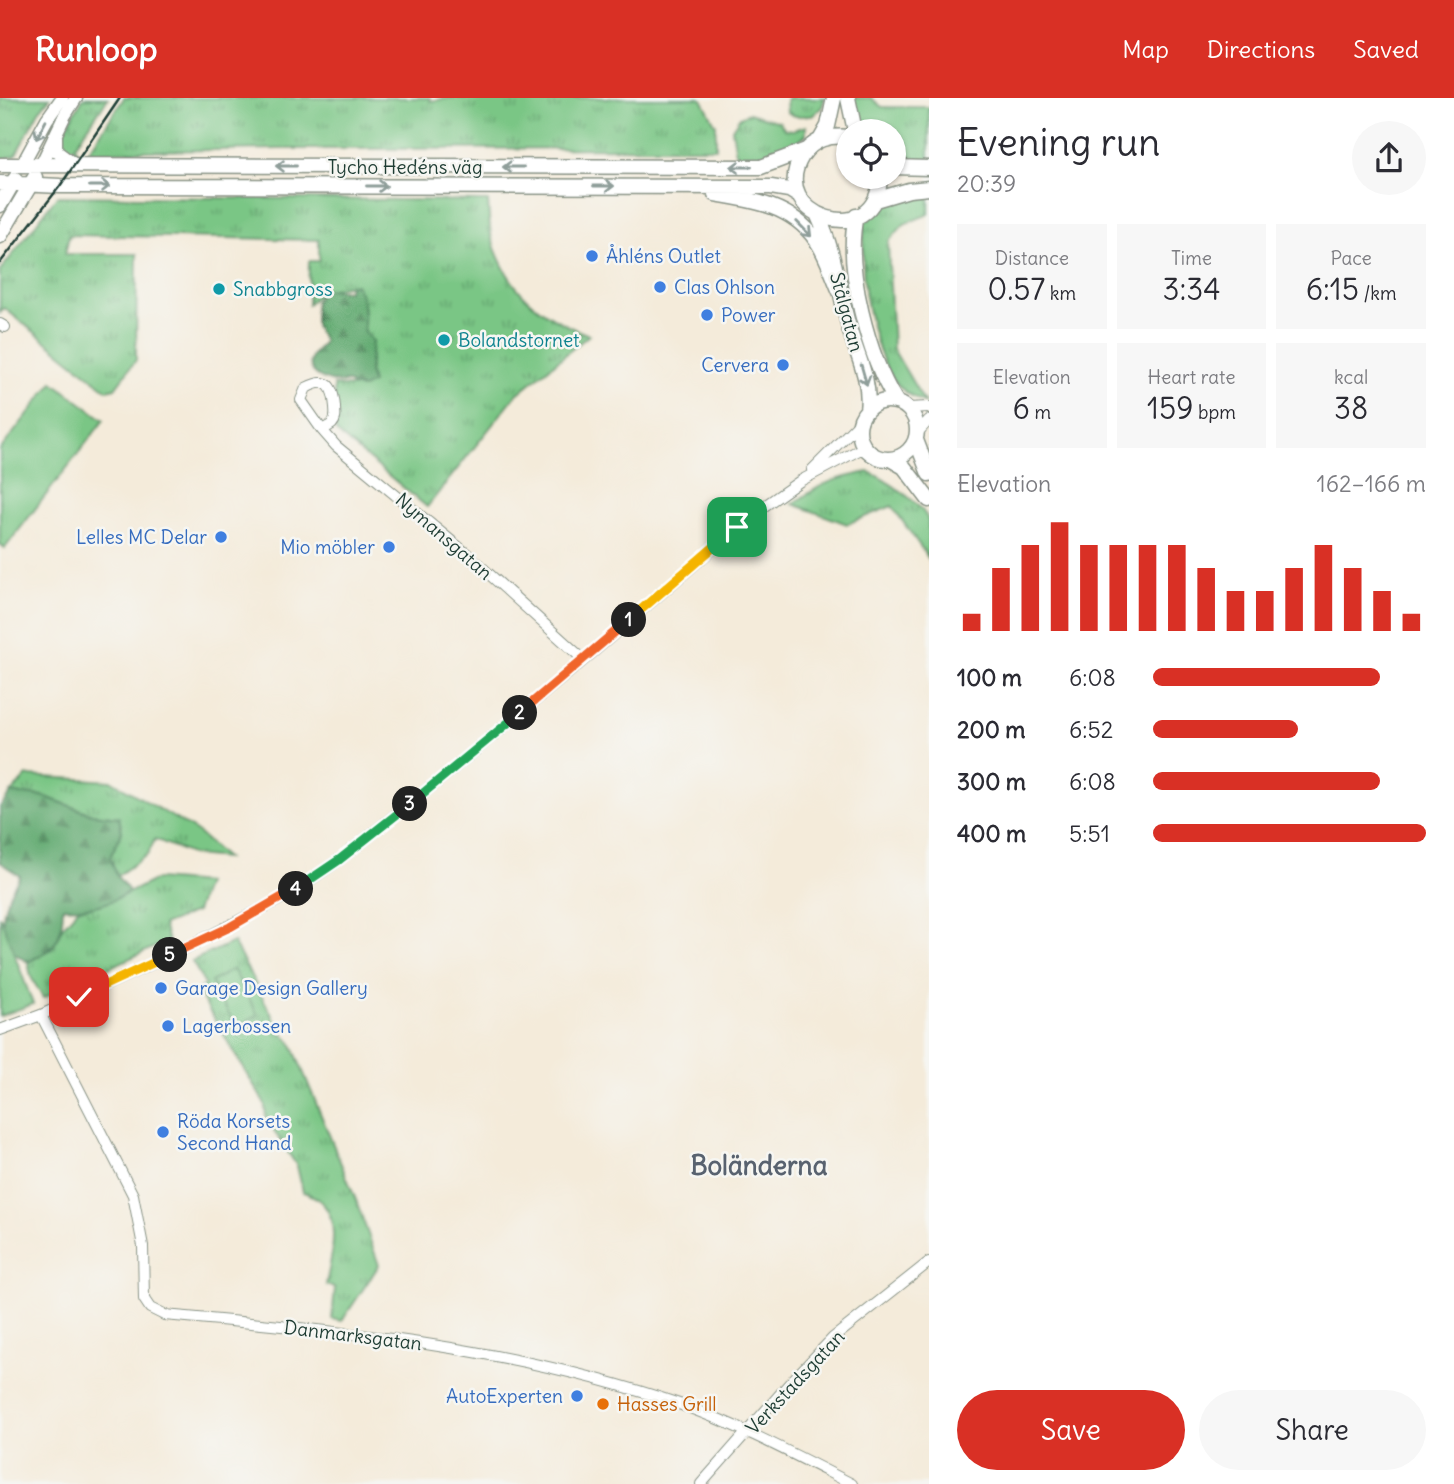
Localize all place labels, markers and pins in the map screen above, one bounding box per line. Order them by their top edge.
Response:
place label: Åhléns Outlet [606,244,721,268]
marker: Åhléns Outlet [584,248,600,264]
place label: Clas Ohlson [674,275,775,299]
place label: Snabbgross [233,277,333,301]
marker: Clas Ohlson [652,279,668,295]
marker: Snabbgross [211,281,227,297]
place label: Power [721,303,776,327]
marker: Power [699,307,715,323]
place label: Bolandstornet [458,328,580,352]
marker: Bolandstornet [436,332,452,348]
place label: Cervera [701,353,769,377]
marker: Cervera [775,357,791,373]
pin [707,497,767,557]
place label: Lelles MC Delar [76,525,207,549]
marker: Lelles MC Delar [213,529,229,545]
place label: Mio möbler [280,535,375,559]
marker: Mio möbler [381,539,397,555]
pin: 1 [612,602,646,638]
pin: 2 [503,696,538,730]
pin: 3 [392,786,428,822]
pin: 4 [278,872,314,906]
pin: 5 [152,938,188,972]
pin [49,967,109,1027]
place label: Garage Design Gallery [175,976,368,1000]
marker: Garage Design Gallery [153,980,169,996]
place label: Lagerbossen [182,1014,291,1038]
marker: Lagerbossen [160,1018,176,1034]
place label: Röda Korsets Second Hand [177,1109,291,1155]
marker: Röda Korsets Second Hand [155,1124,171,1140]
place label: AutoExperten [446,1384,563,1408]
marker: AutoExperten [569,1388,585,1404]
place label: Hasses Grill [617,1392,716,1416]
marker: Hasses Grill [595,1396,611,1412]

